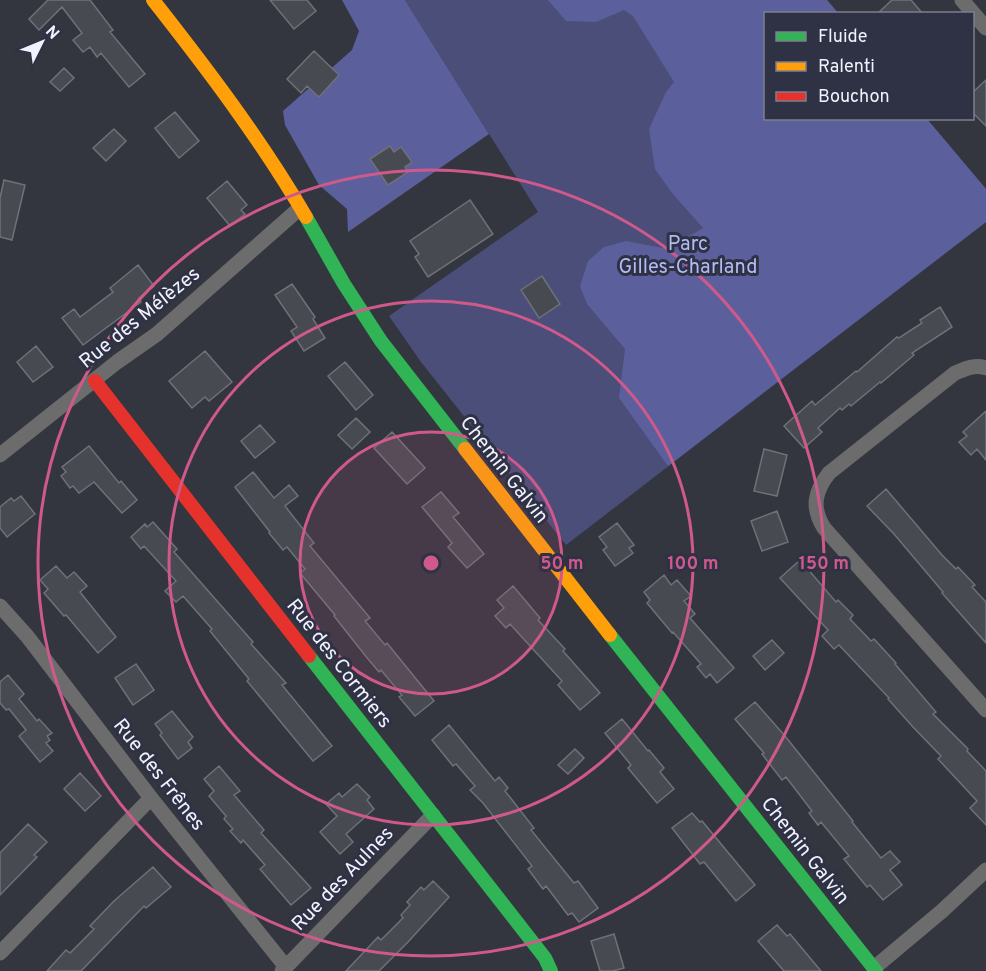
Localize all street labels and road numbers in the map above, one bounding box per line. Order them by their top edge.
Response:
street label: Rue des Mélèzes [74,262,206,375]
street label: Chemin Galvin [453,411,554,529]
street label: Rue des Cormiers [280,594,397,734]
street label: Rue des Frênes [107,714,210,837]
street label: Chemin Galvin [754,792,855,910]
street label: Rue des Aulnes [287,821,400,937]

